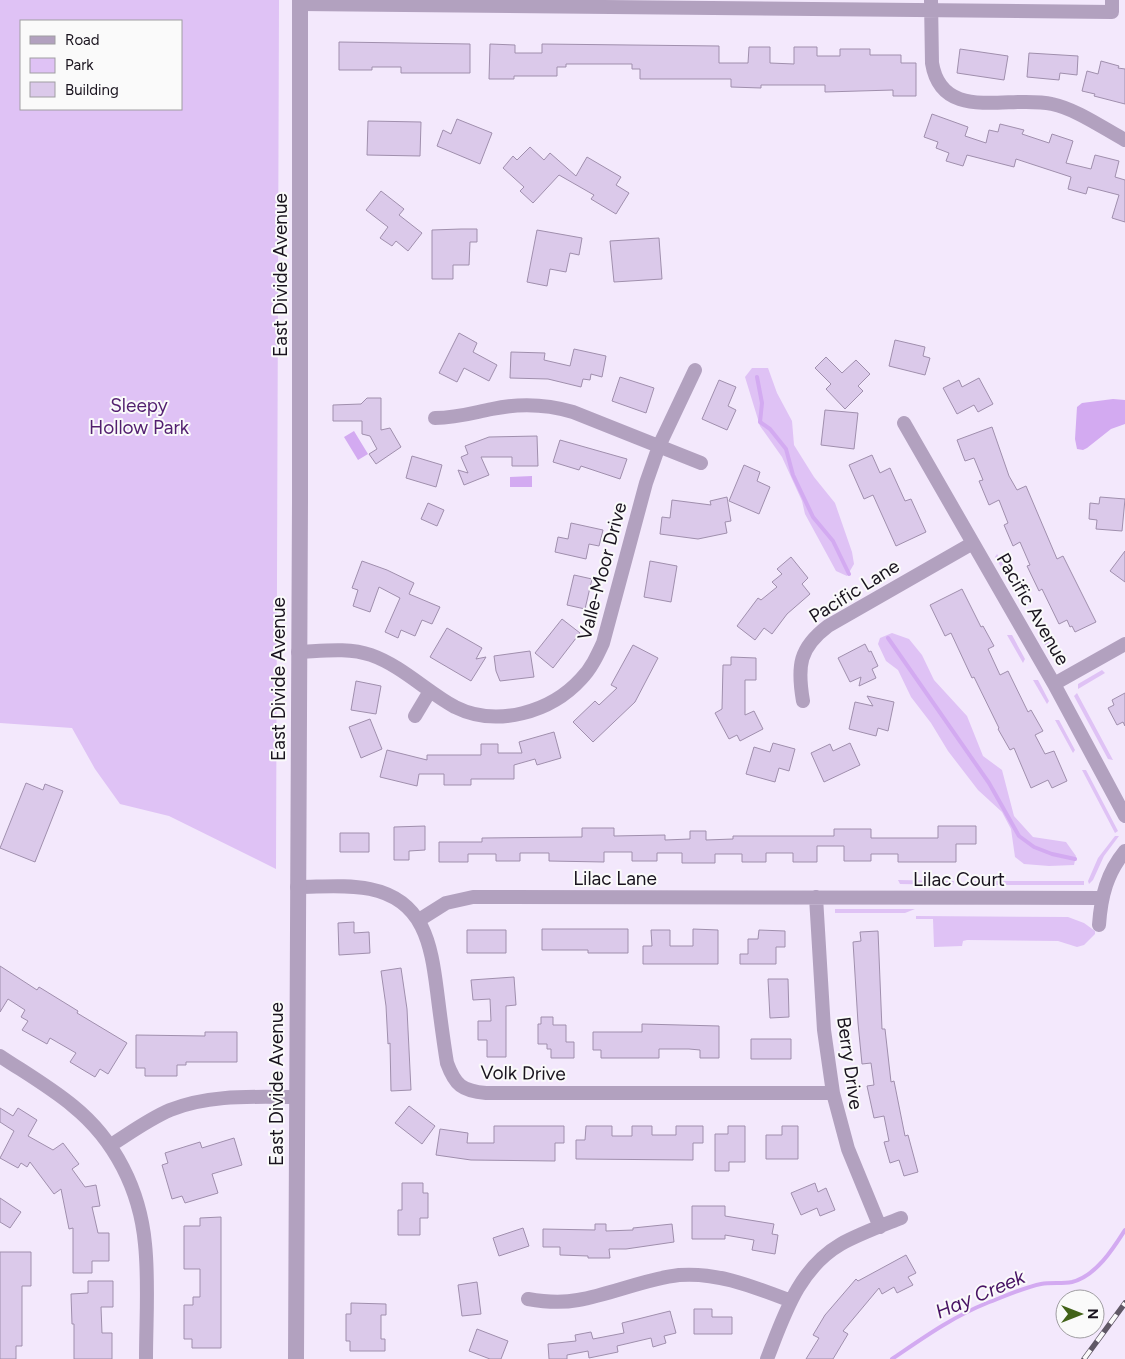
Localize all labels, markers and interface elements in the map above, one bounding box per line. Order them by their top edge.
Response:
legend [20,20,182,110]
text: Road [65,31,100,49]
text: Park [65,56,94,74]
text: Building [65,81,119,99]
street label: East Divide Avenue [269,193,292,357]
park label: Sleepy Hollow Park [89,394,190,439]
street label: Valle-Moor Drive [573,499,631,643]
street label: Pacific Avenue [992,549,1074,669]
street label: Pacific Lane [805,554,903,628]
street label: East Divide Avenue [267,597,290,761]
street label: Lilac Lane [573,867,657,890]
street label: Lilac Court [913,868,1005,891]
street label: East Divide Avenue [265,1002,288,1166]
street label: Berry Drive [832,1015,868,1111]
street label: Volk Drive [480,1061,566,1085]
water label: Hay Creek [932,1264,1030,1324]
north arrow [1055,1289,1105,1339]
text: N [1084,1309,1101,1319]

